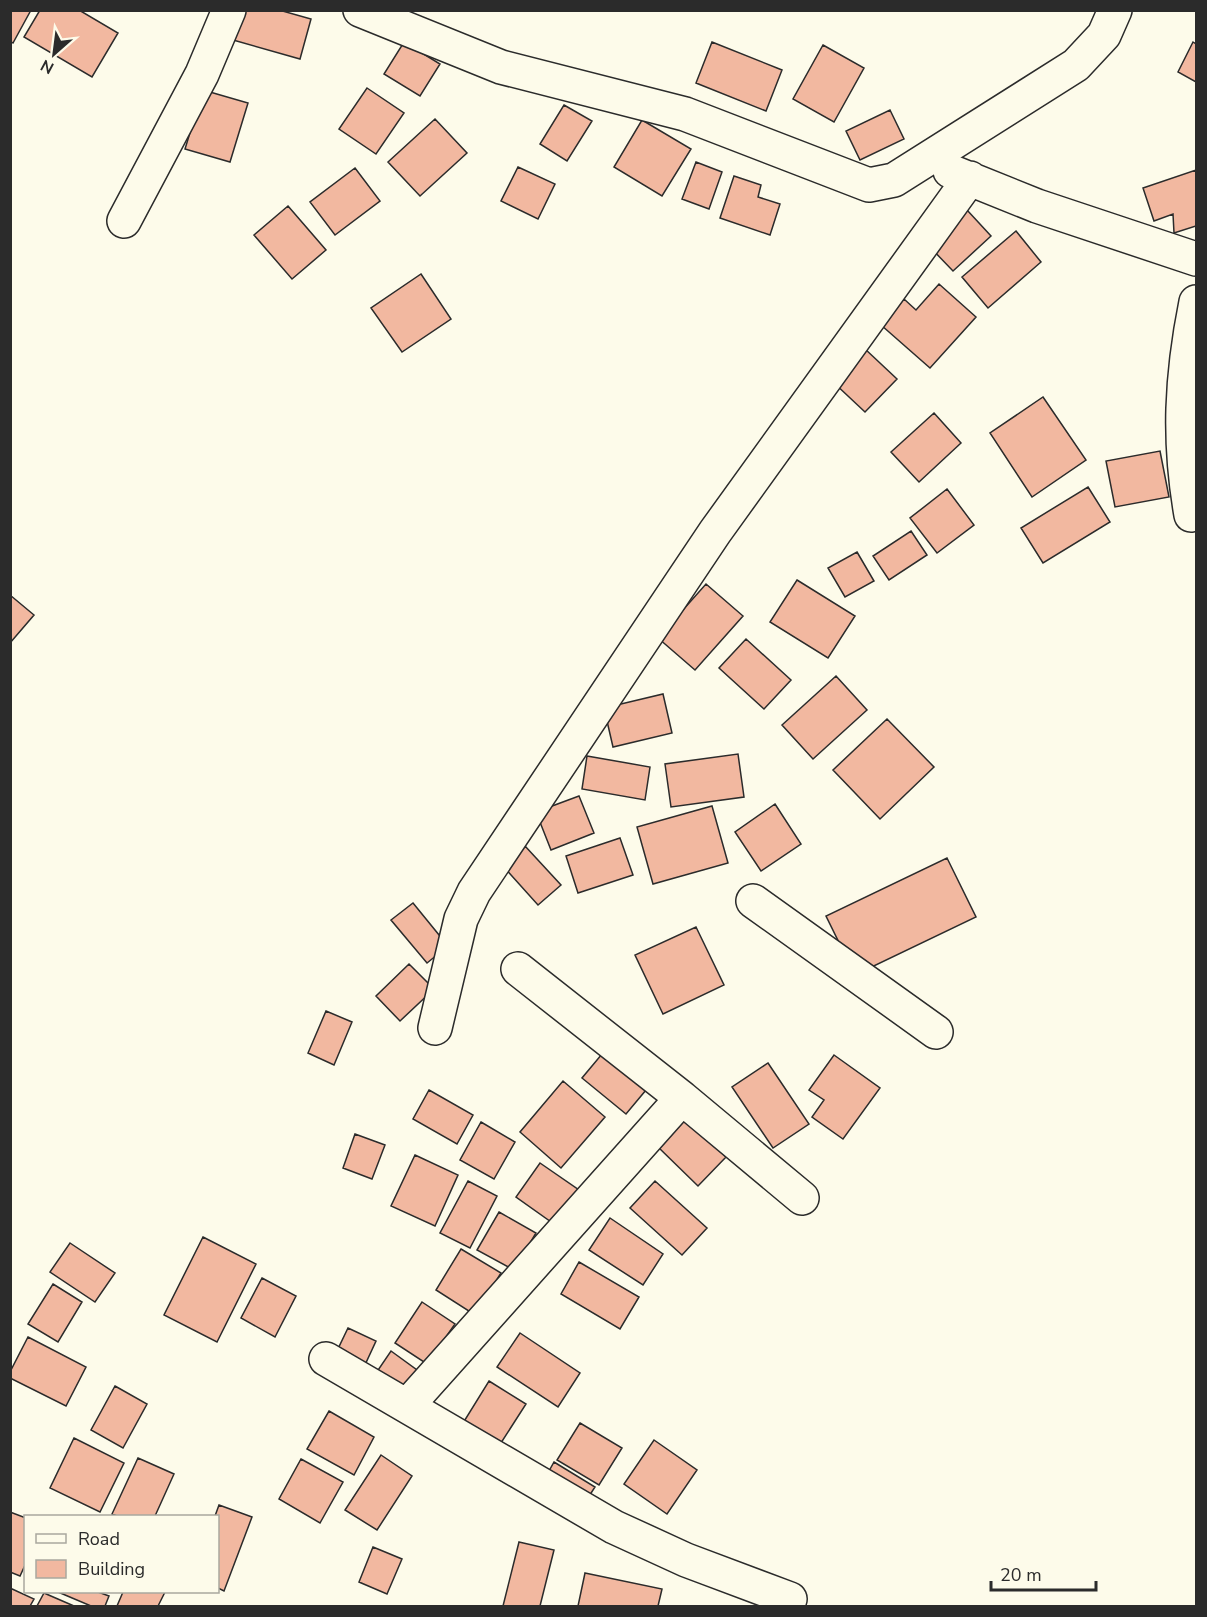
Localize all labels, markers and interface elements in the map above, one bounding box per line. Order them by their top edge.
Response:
north arrow [24,24,84,84]
text: N [37,54,58,79]
legend [24,1515,219,1593]
text: Road [78,1527,120,1551]
scale bar [991,1554,1096,1592]
text: Building [78,1557,145,1581]
text: 20 m [1000,1563,1042,1587]

